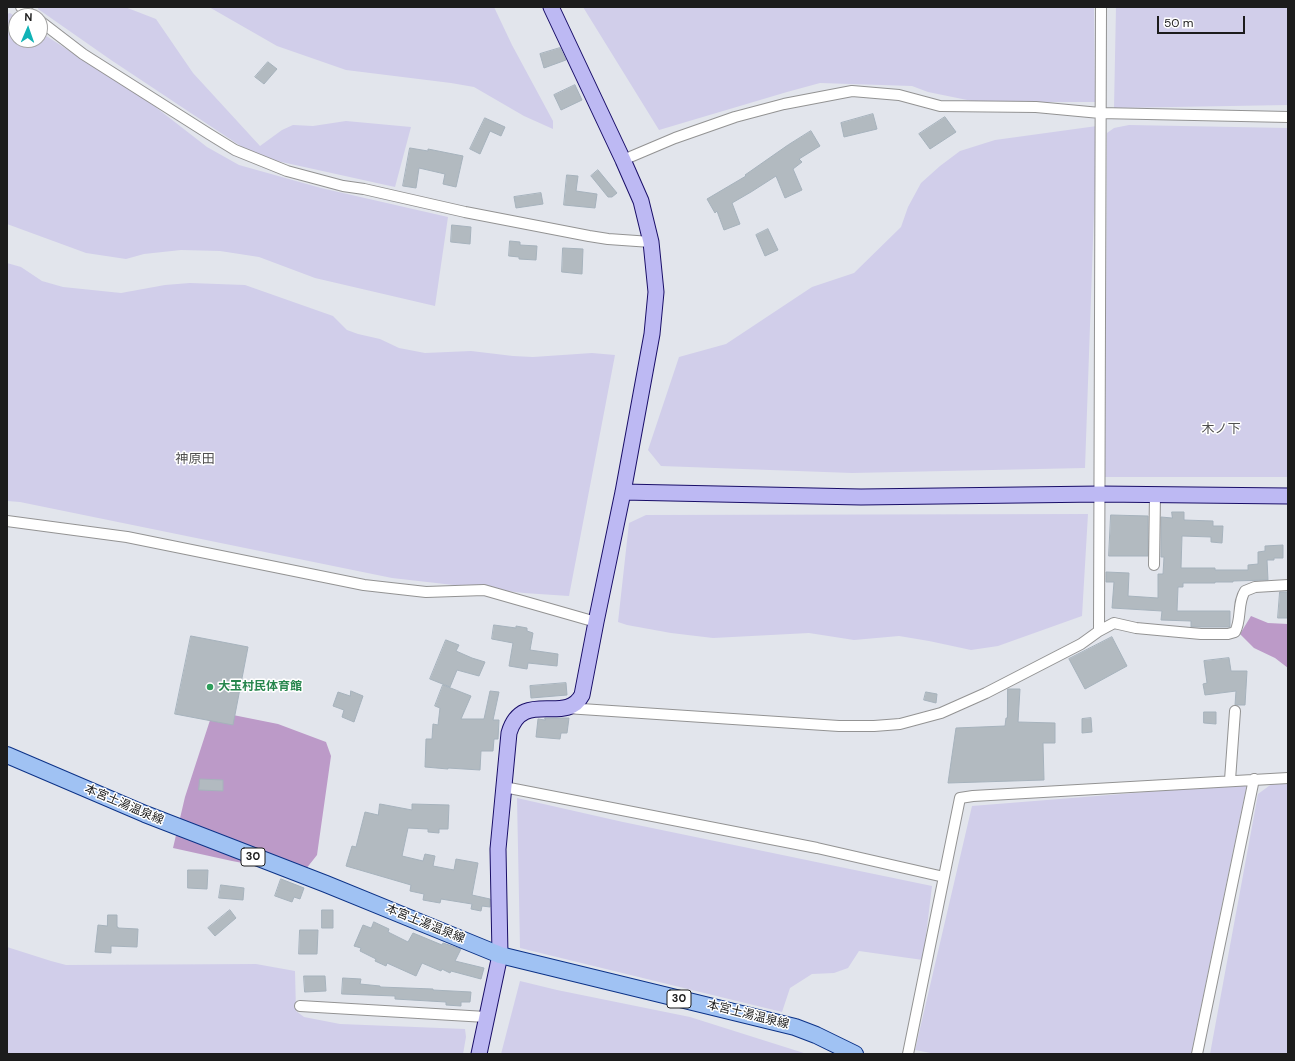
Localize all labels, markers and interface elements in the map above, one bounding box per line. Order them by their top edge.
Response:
north arrow [8,8,48,48]
scale bar [1159,8,1247,34]
text: N [24,10,33,24]
text: 50 m [1164,15,1193,31]
district label: 木ノ下 [1202,422,1240,438]
district label: 神原田 [176,452,214,468]
place label: 大玉村民体育館 [218,680,302,694]
marker: 大玉村民体育館 [205,682,215,692]
street label: 本宮土湯温泉線 [83,782,165,828]
road number: 30 [241,848,265,866]
street label: 本宮土湯温泉線 [383,902,467,946]
road number: 30 [667,990,691,1008]
street label: 本宮土湯温泉線 [706,998,790,1032]

